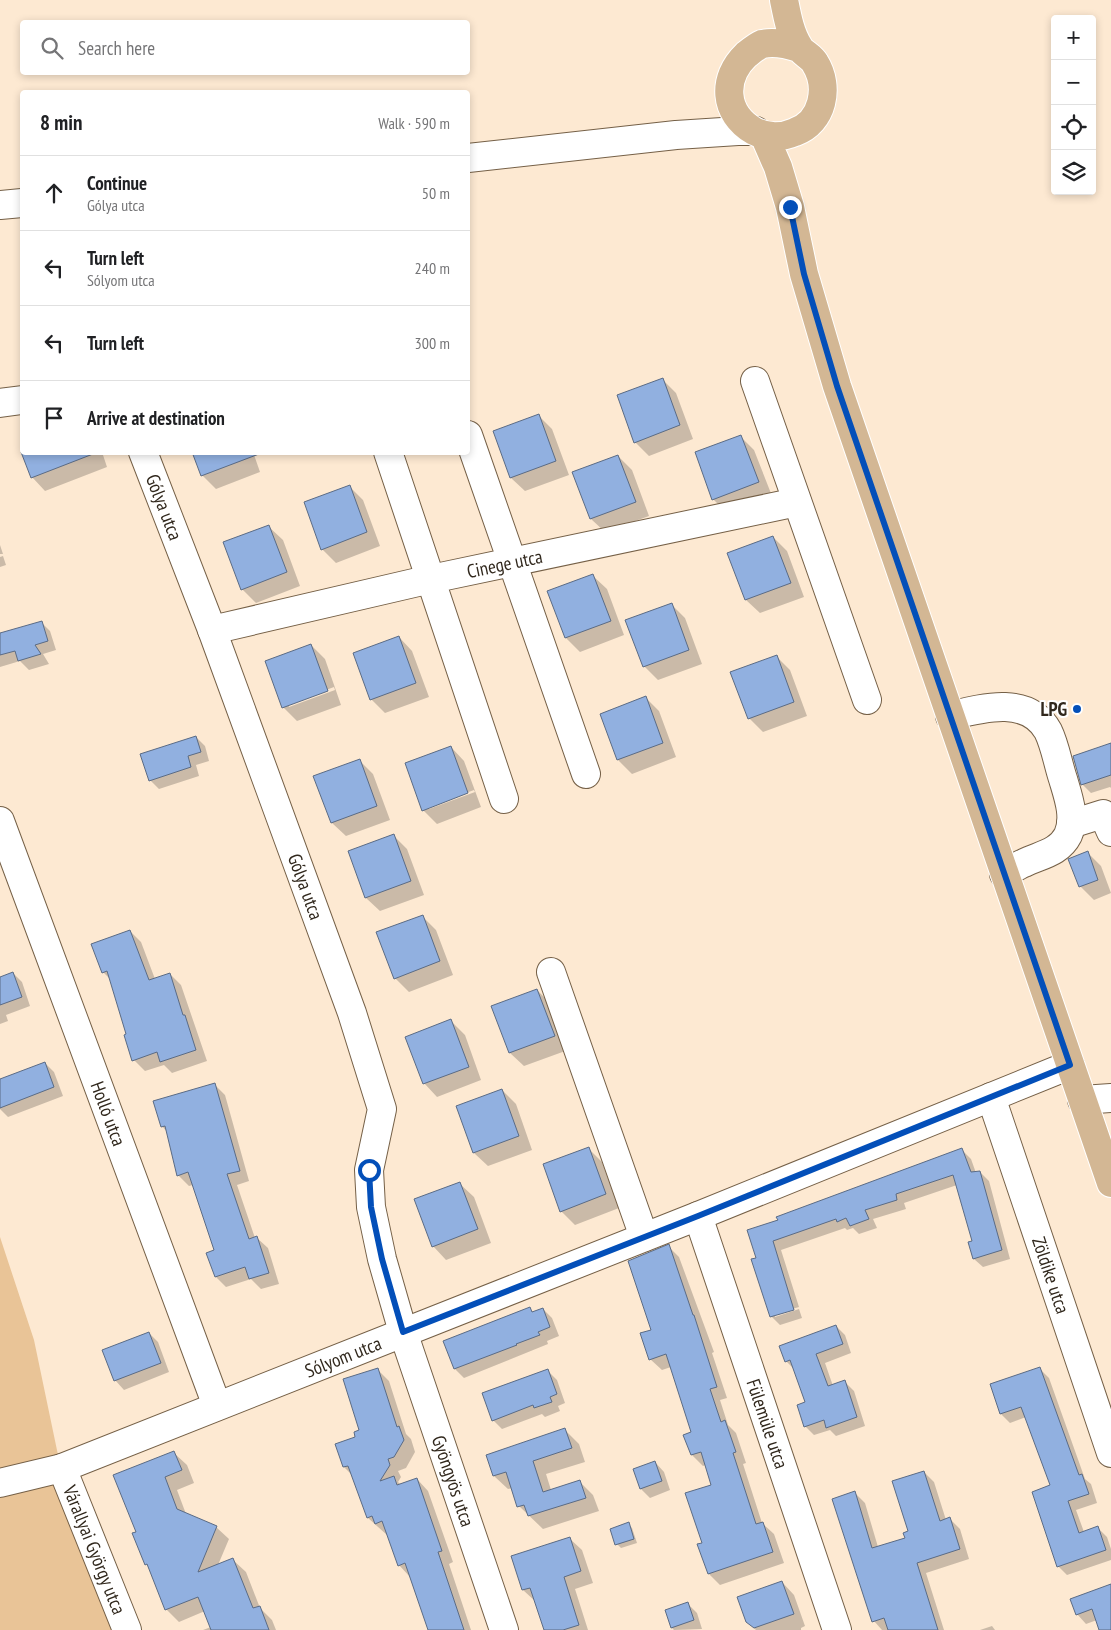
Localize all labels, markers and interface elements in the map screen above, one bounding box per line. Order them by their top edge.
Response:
map controls [1051,15,1096,195]
button: + [1051,15,1096,60]
search box [20,20,470,75]
icon: search [38,34,66,62]
text: Search here [78,36,155,60]
button: − [1051,60,1096,105]
button: locate [1051,105,1096,150]
text: 8 min [40,109,82,136]
text: Walk · 590 m [378,113,450,133]
button: layers [1051,150,1096,195]
text: Continue [87,171,147,195]
icon: ahead [40,179,68,207]
text: 50 m [422,183,450,203]
text: Gólya utca [87,195,145,215]
route end [779,196,802,219]
text: Turn left [87,246,144,270]
icon: left [40,254,68,282]
text: 240 m [415,258,450,278]
text: Sólyom utca [87,270,155,290]
icon: left [40,329,68,357]
text: Turn left [87,331,144,355]
text: 300 m [415,333,450,353]
icon: arrive [40,404,68,432]
text: Arrive at destination [87,406,225,430]
street label: Gólya utca [141,471,188,543]
street label: Cinege utca [465,544,545,583]
place label: LPG [1040,697,1067,721]
marker: LPG [1071,703,1083,715]
street label: Gólya utca [283,850,329,923]
street label: Holló utca [86,1078,131,1149]
route start [358,1159,381,1182]
street label: Zöldike utca [1027,1234,1075,1317]
street label: Sólyom utca [301,1331,385,1383]
street label: Fülemüle utca [742,1376,794,1472]
street label: Gyöngyös utca [427,1432,480,1530]
street label: Várallyai György utca [58,1481,131,1618]

